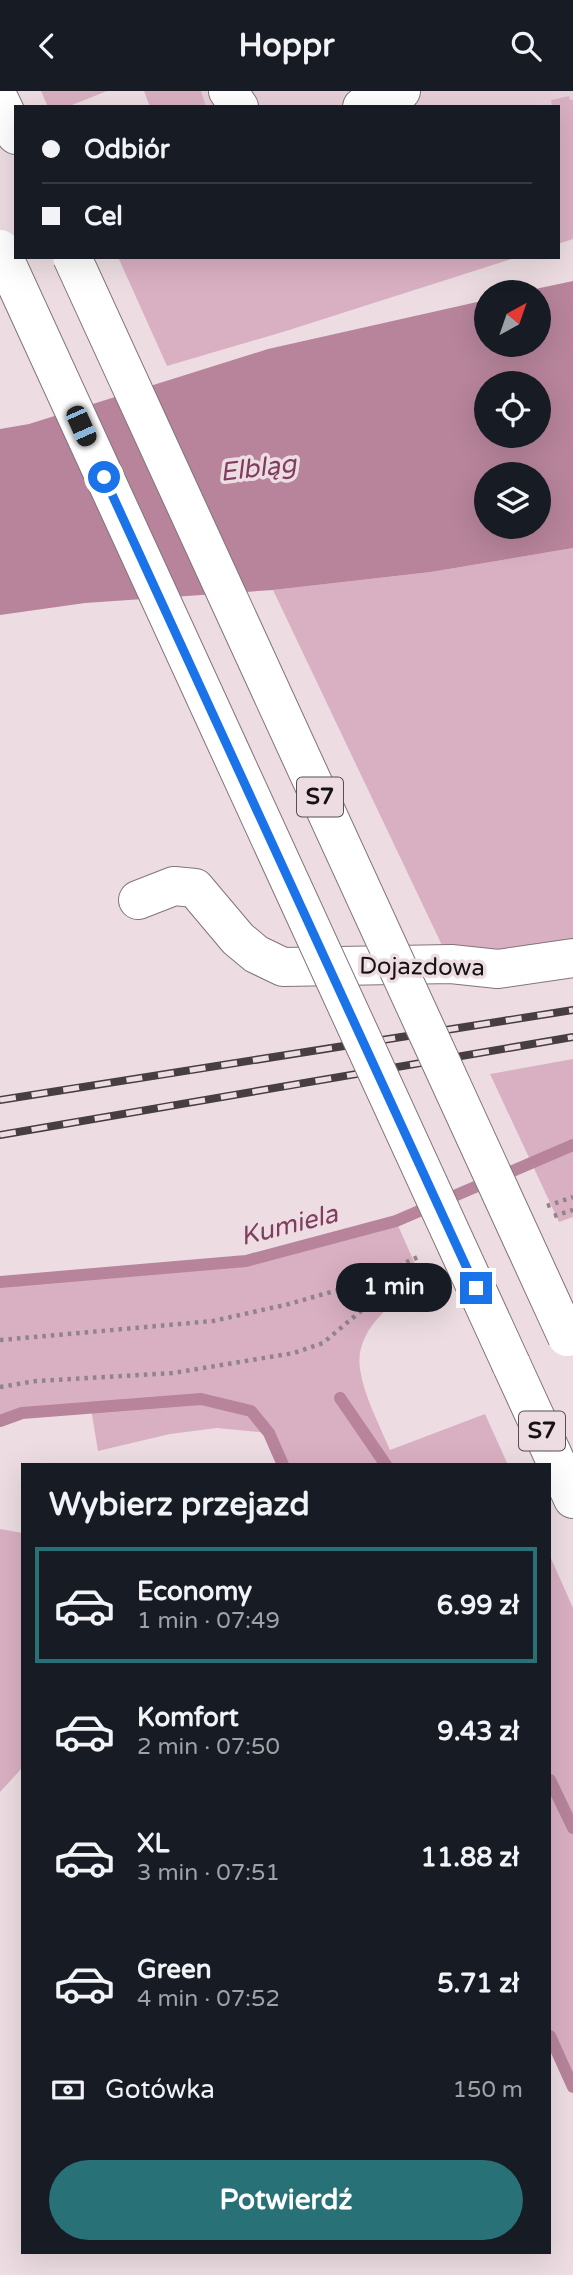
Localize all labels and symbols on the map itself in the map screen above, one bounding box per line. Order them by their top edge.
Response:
north arrow [474,280,551,357]
car [63,403,100,449]
water label: Elbląg [218,448,300,488]
route start [88,461,120,493]
road number: S7 [297,777,343,817]
street label: Dojazdowa [359,951,485,983]
water label: Kumiela [237,1198,342,1252]
callout: 1 min [336,1263,452,1313]
route end [460,1272,492,1304]
road number: S7 [519,1411,565,1450]

